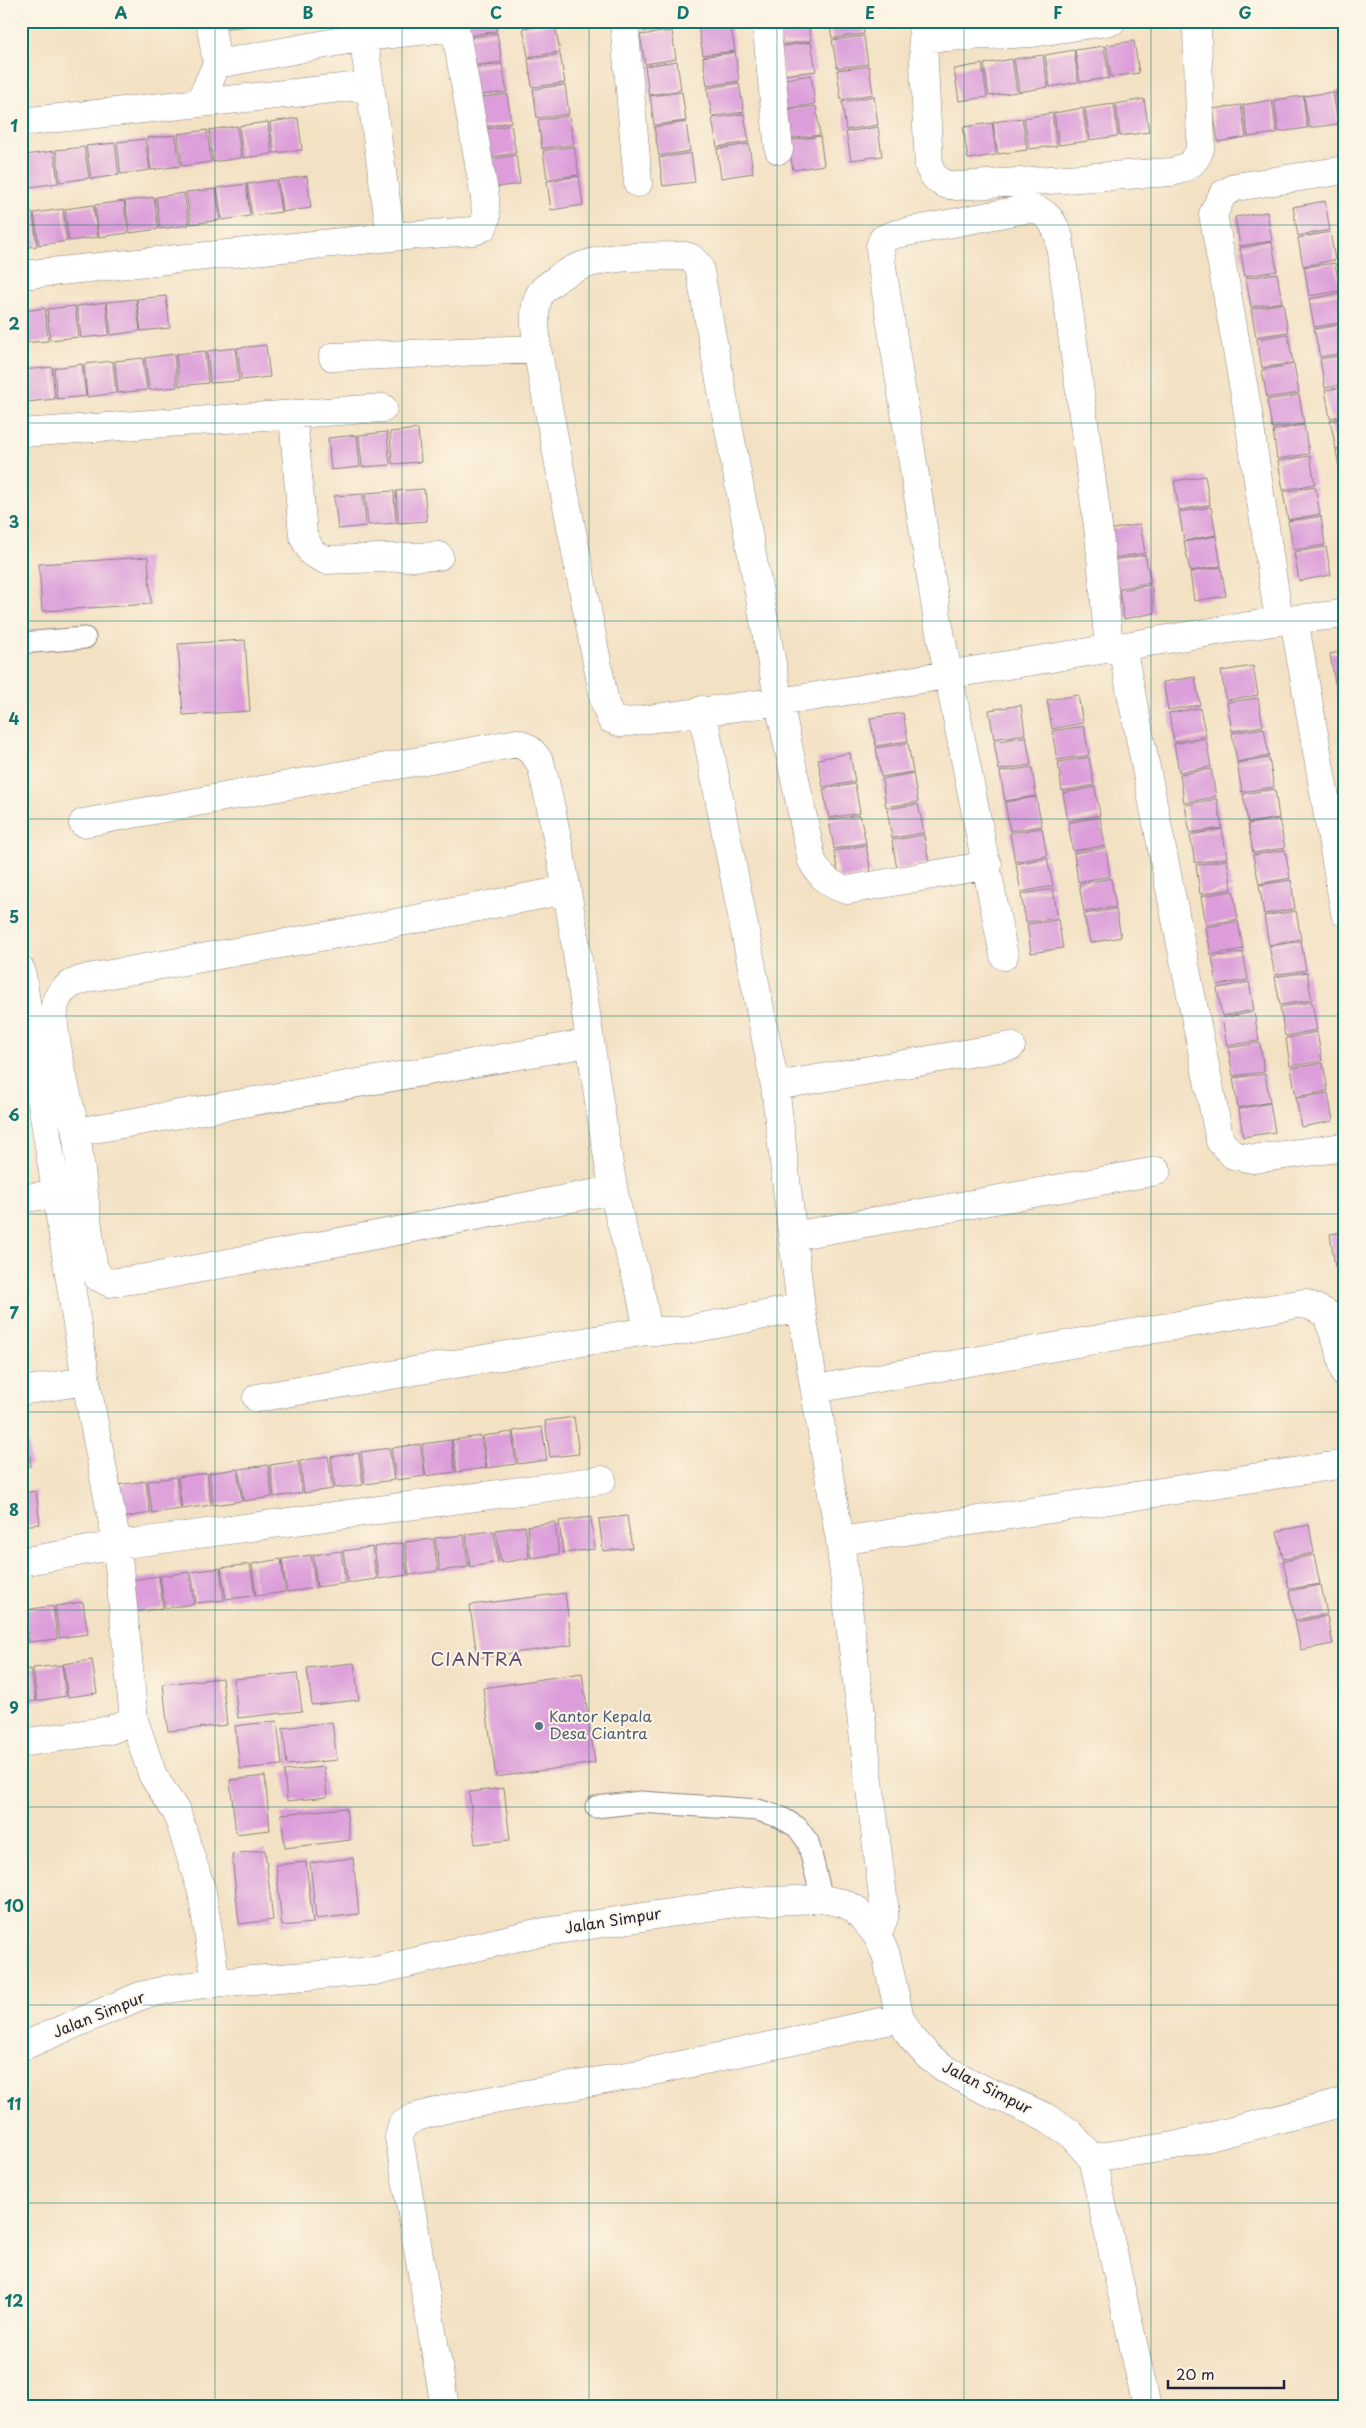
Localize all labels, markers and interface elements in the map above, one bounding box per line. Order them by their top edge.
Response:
text: A [115,0,128,24]
text: B [303,0,314,24]
text: C [490,0,502,24]
text: D [677,0,689,24]
text: E [865,0,875,24]
text: F [1053,0,1063,24]
text: G [1238,0,1252,24]
text: 1 [10,113,18,137]
text: 2 [8,311,20,335]
text: 3 [9,509,19,533]
text: 4 [9,706,20,730]
text: 5 [9,904,19,928]
text: 6 [8,1102,20,1126]
text: 7 [9,1300,19,1324]
text: 8 [9,1497,19,1521]
district label: CIANTRA [430,1645,524,1672]
text: 9 [9,1695,19,1719]
place label: Kantor Kepala Desa Ciantra [549,1704,652,1744]
marker: Kantor Kepala Desa Ciantra [533,1720,545,1732]
text: 10 [4,1893,24,1917]
street label: Jalan Simpur [563,1900,664,1939]
street label: Jalan Simpur [49,1984,149,2043]
street label: Jalan Simpur [939,2054,1037,2119]
text: 11 [7,2091,21,2115]
text: 12 [5,2288,23,2312]
scale bar [1168,2358,1285,2390]
text: 20 m [1176,2362,1215,2385]

